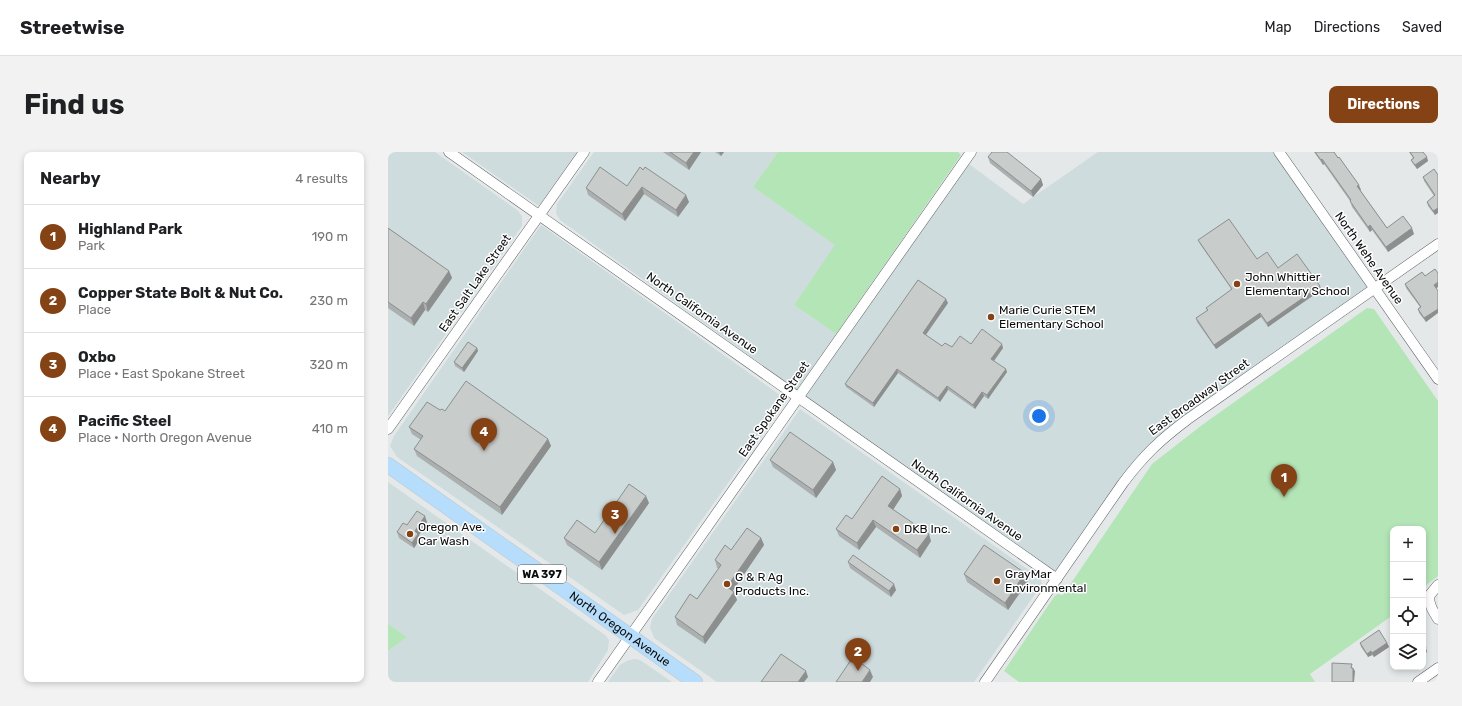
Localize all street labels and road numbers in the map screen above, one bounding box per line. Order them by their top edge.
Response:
street label: North Wehe Avenue [1332,209,1406,307]
street label: East Salt Lake Street [436,231,514,334]
street label: North California Avenue [644,269,761,357]
street label: East Broadway Street [1146,356,1252,438]
street label: East Spokane Street [736,358,812,459]
street label: North California Avenue [909,456,1026,544]
road number: WA 397 [518,565,566,583]
street label: North Oregon Avenue [567,589,673,669]

